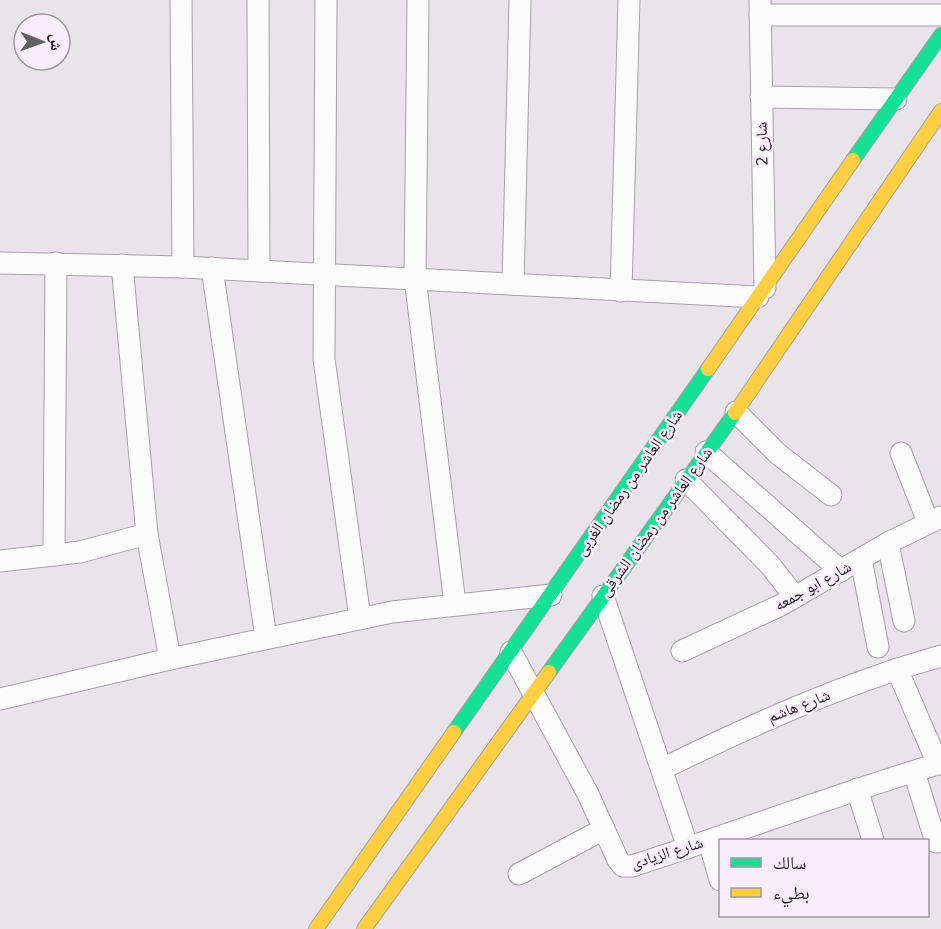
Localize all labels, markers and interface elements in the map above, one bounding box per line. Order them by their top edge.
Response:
north arrow [12,12,72,72]
text: ش [45,34,67,51]
street label: شارع 2 [751,122,773,166]
street label: شارع العاشر من رمضان الغربى [570,406,688,560]
street label: شارع العاشر من رمضان الشرقى [594,443,718,601]
street label: شارع ابو جمعه [771,556,855,616]
street label: شارع هاشم [764,684,834,728]
street label: شارع الزيادى [628,832,706,874]
legend [719,839,929,917]
text: سالك [773,851,806,875]
text: بطيء [773,881,810,908]

